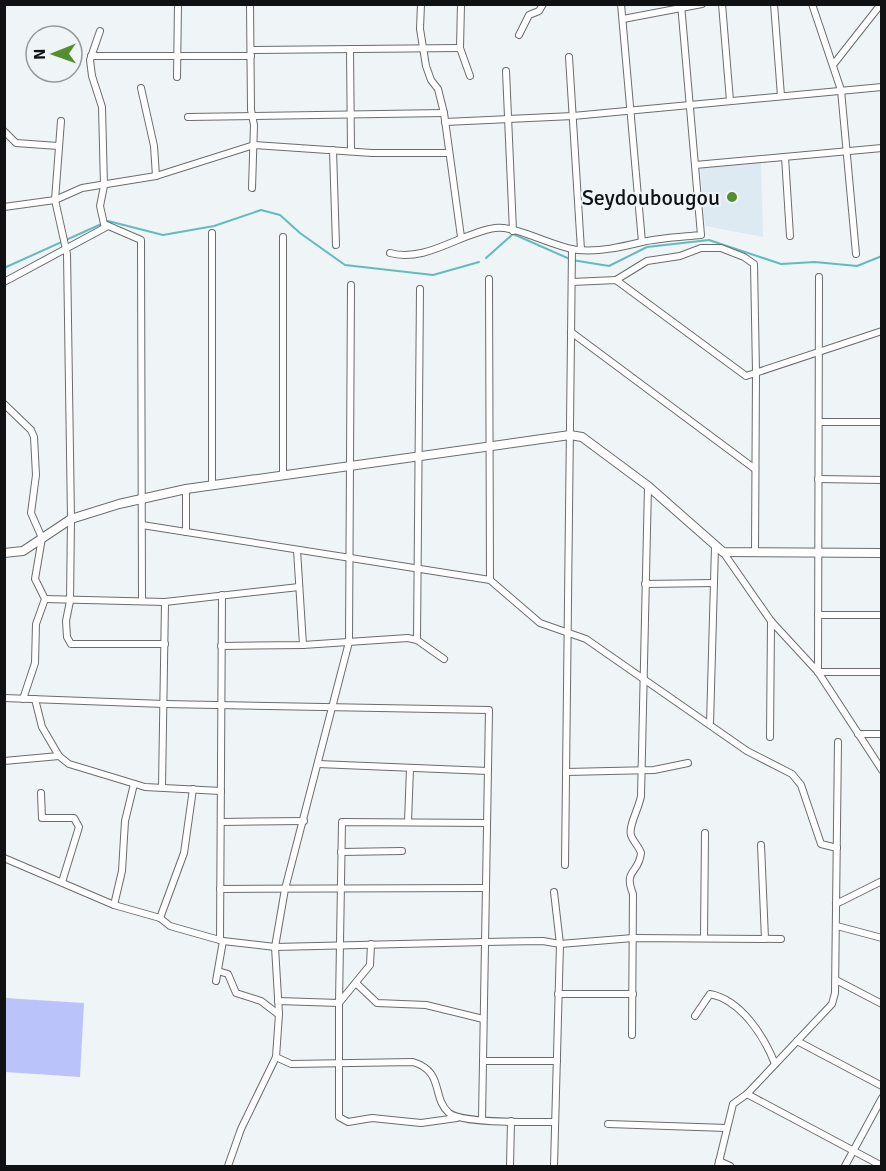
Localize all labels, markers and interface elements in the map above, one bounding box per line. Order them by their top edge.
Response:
north arrow [24,24,84,84]
text: N [30,49,50,60]
place label: Seydoubougou [582,184,720,211]
marker: Seydoubougou [725,190,739,204]

